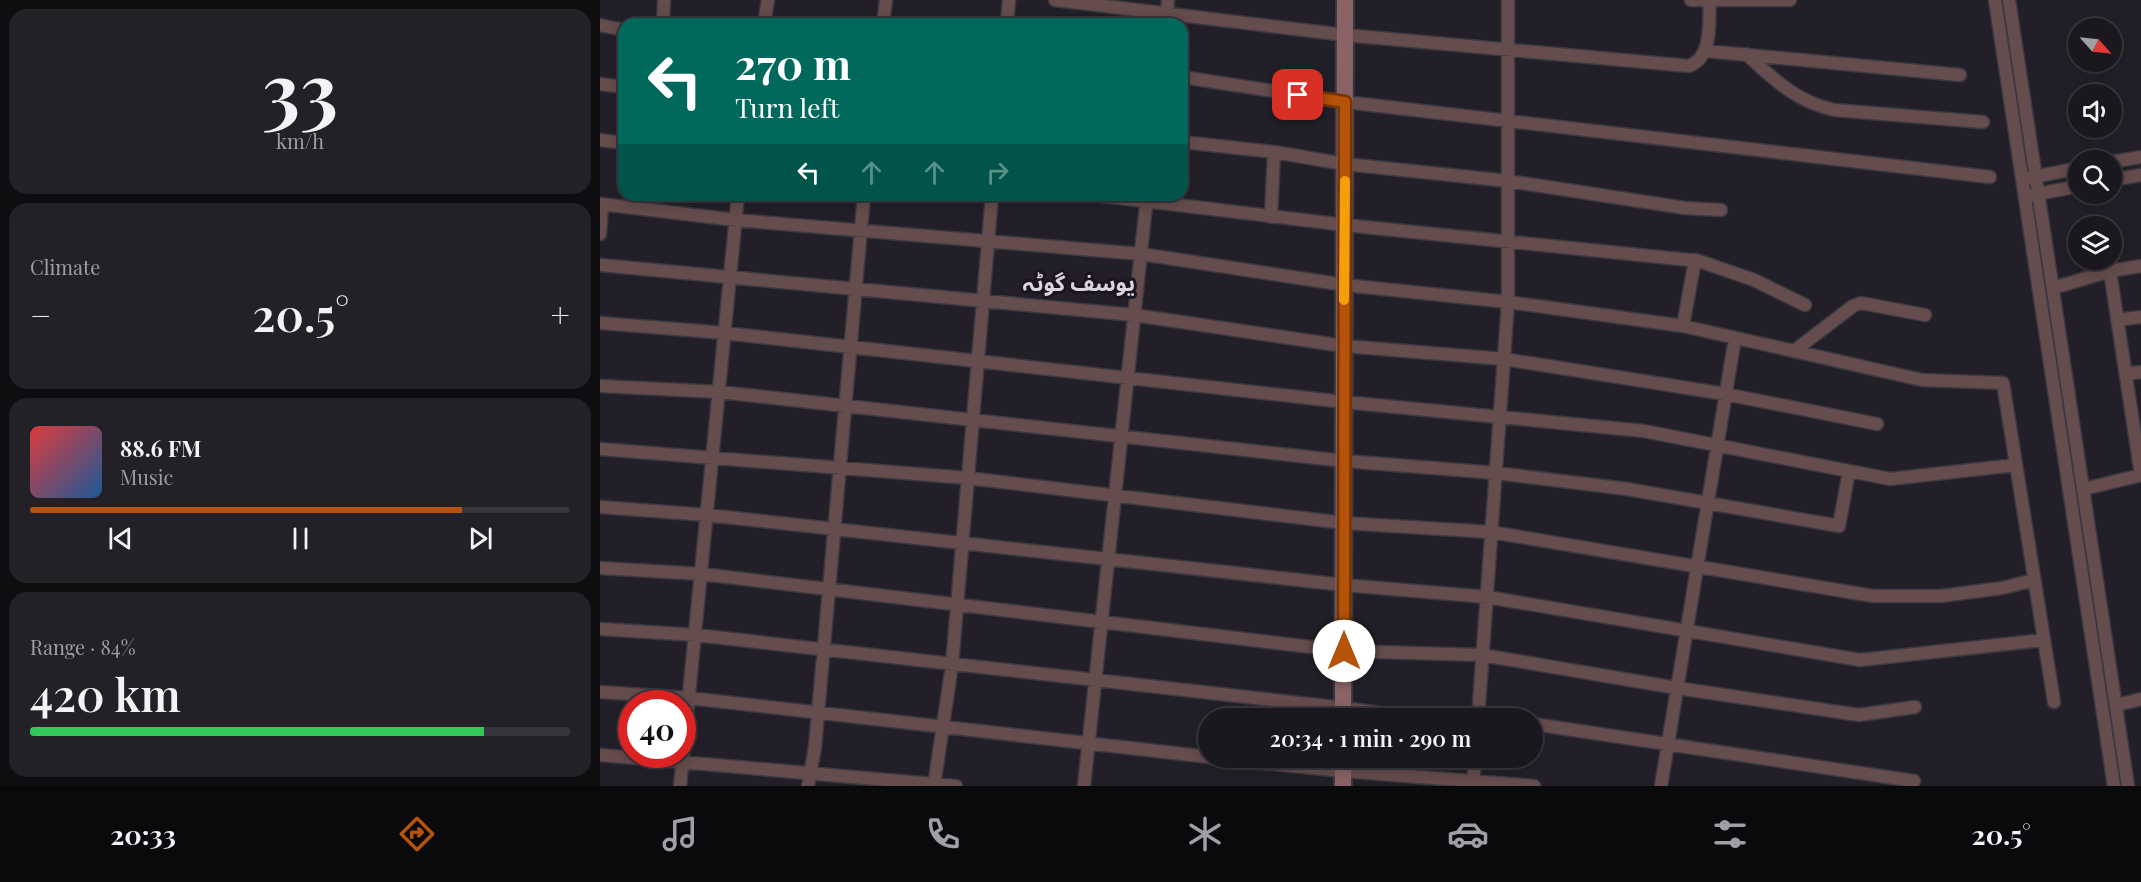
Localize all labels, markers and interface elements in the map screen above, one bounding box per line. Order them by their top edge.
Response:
north arrow [2068,18,2122,72]
map controls [2068,18,2122,270]
text: 270 m [735,35,851,91]
text: 33 [262,36,338,140]
icon: left [636,42,714,120]
pin [1272,69,1323,120]
icon: arrive [1281,78,1314,111]
button: sound [2068,84,2122,138]
text: Turn left [735,89,839,125]
text: km/h [276,127,324,154]
button: search [2068,150,2122,204]
icon: left [792,156,825,189]
icon: ahead [855,156,888,189]
icon: ahead [918,156,951,189]
icon: right [981,156,1014,189]
button: layers [2068,216,2122,270]
text: Climate [30,253,100,280]
district label: یوسف گوٹہ [1023,267,1135,297]
text: 20.5° [253,283,349,343]
text: − [30,292,51,336]
text: + [551,292,570,336]
text: 88.6 FM [120,433,202,463]
text: Music [120,463,173,490]
icon: previous [104,522,137,555]
icon: pause [284,522,317,555]
icon: next [464,522,497,555]
position arrow [1312,619,1376,683]
text: Range · 84% [30,633,136,660]
text: 420 km [30,663,181,723]
speed limit sign: 40 [618,690,696,768]
text: 20:34 · 1 min · 290 m [1270,723,1471,753]
icon: directions [396,813,438,855]
icon: music [659,813,701,855]
icon: phone [922,813,964,855]
icon: climate [1184,813,1226,855]
icon: car [1447,813,1489,855]
icon: filters [1709,813,1751,855]
text: 20:33 [110,816,176,852]
text: 20.5° [1972,816,2031,852]

